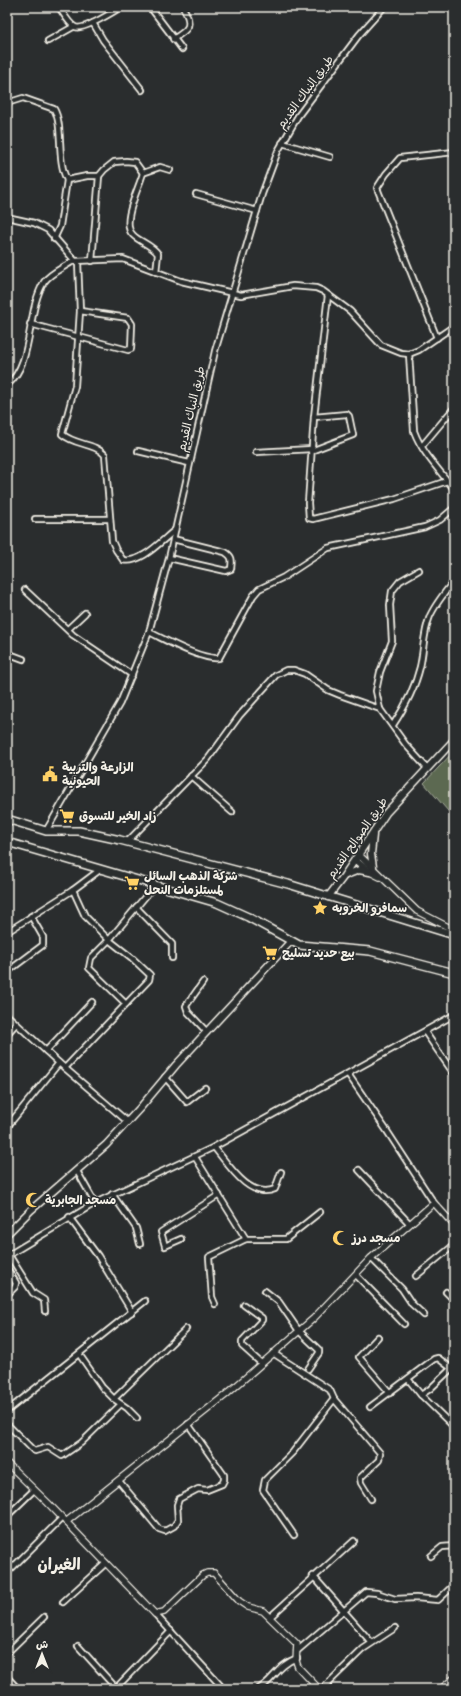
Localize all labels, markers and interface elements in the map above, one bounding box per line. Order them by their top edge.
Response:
street label: طريق النباك القديم [272,51,338,133]
street label: طريق النباك القديم [172,364,210,454]
place label: الزارعة والتربية الحيونية [62,758,134,789]
public building icon: الزارعة والتربية الحيونية [41,765,59,783]
street label: طريق الصوالح القديم [322,793,392,883]
supermarket icon: زاد الخير للتسوق [58,807,76,825]
place label: زاد الخير للتسوق [79,807,157,824]
place label: شركة الذهب السائل لمستلزمات النحل [144,867,238,898]
supermarket icon: شركة الذهب السائل لمستلزمات النحل [123,874,141,892]
place icon: سمافرو الخروبه [311,899,329,917]
place label: سمافرو الخروبه [332,899,407,916]
supermarket icon: بيع حديد تسليح [261,944,279,962]
place label: بيع حديد تسليح [282,944,355,962]
mosque icon: مسجد الجابرية [24,1191,42,1209]
place label: مسجد الجابرية [45,1191,116,1208]
mosque icon: مسجد درز [331,1229,349,1247]
place label: مسجد درز [351,1229,400,1246]
district label: الغيران [37,1553,81,1575]
north arrow [22,1634,62,1674]
text: ش [36,1637,48,1651]

